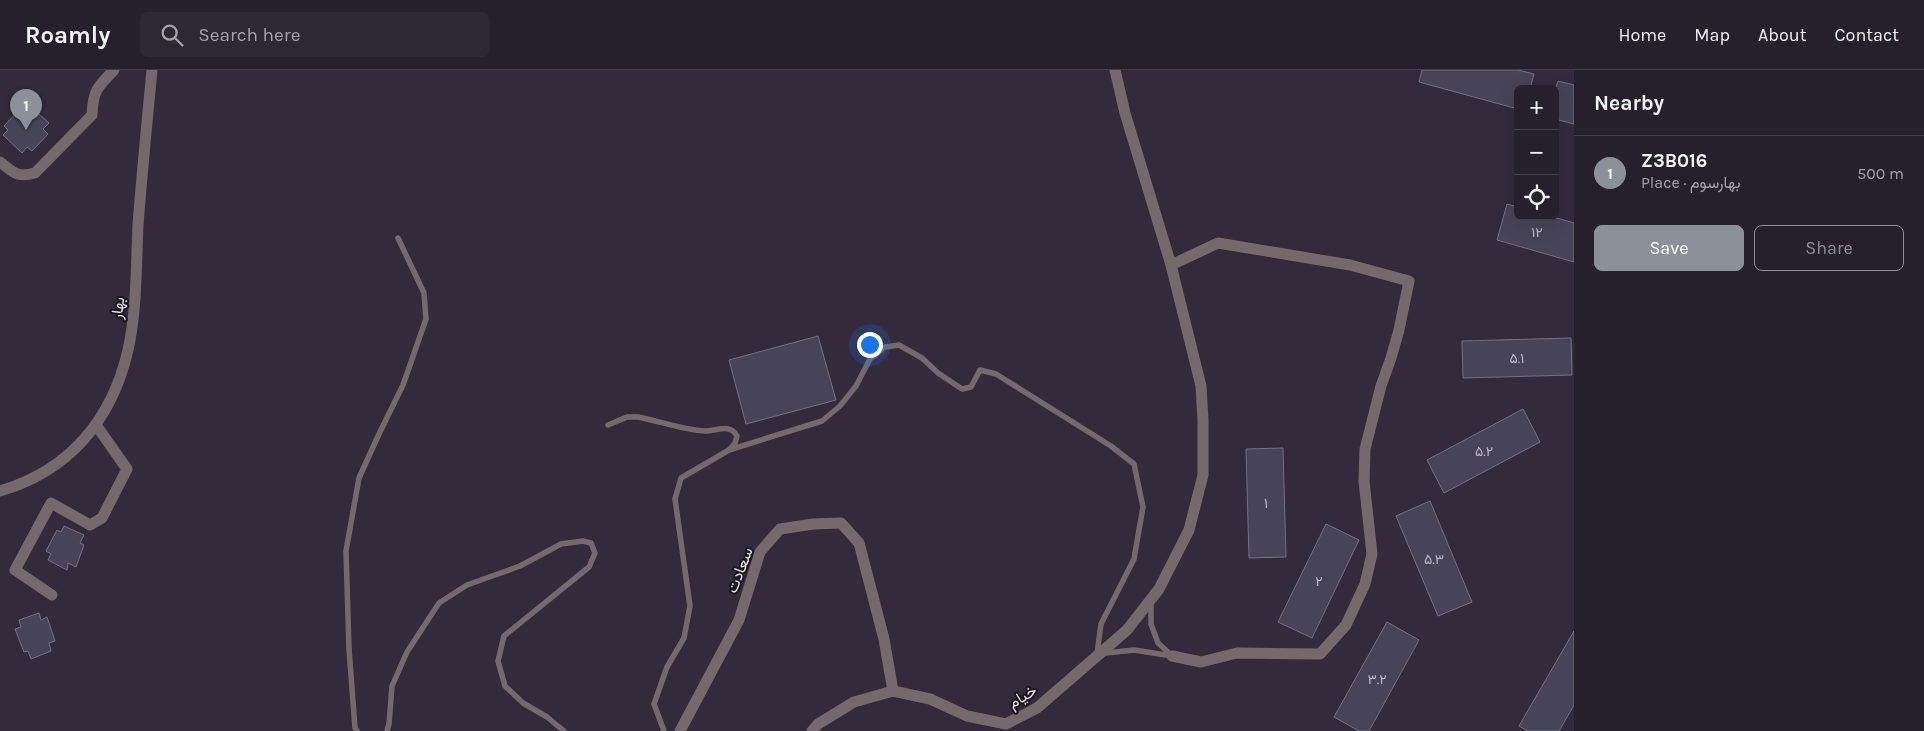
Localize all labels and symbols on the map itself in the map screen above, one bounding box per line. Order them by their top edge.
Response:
pin: 1 [10,89,42,130]
house number: ۱۲ [1531,224,1543,241]
street label: بهار [107,296,129,321]
your location [857,332,883,358]
house number: ۵.۱ [1510,350,1524,367]
house number: ۵.۲ [1475,443,1493,460]
house number: ۱ [1264,495,1268,512]
street label: سعادت [722,545,757,596]
house number: ۵.۳ [1424,551,1444,568]
house number: ۲ [1315,573,1323,590]
house number: ۳.۲ [1367,671,1387,688]
street label: خیام [1004,680,1041,713]

